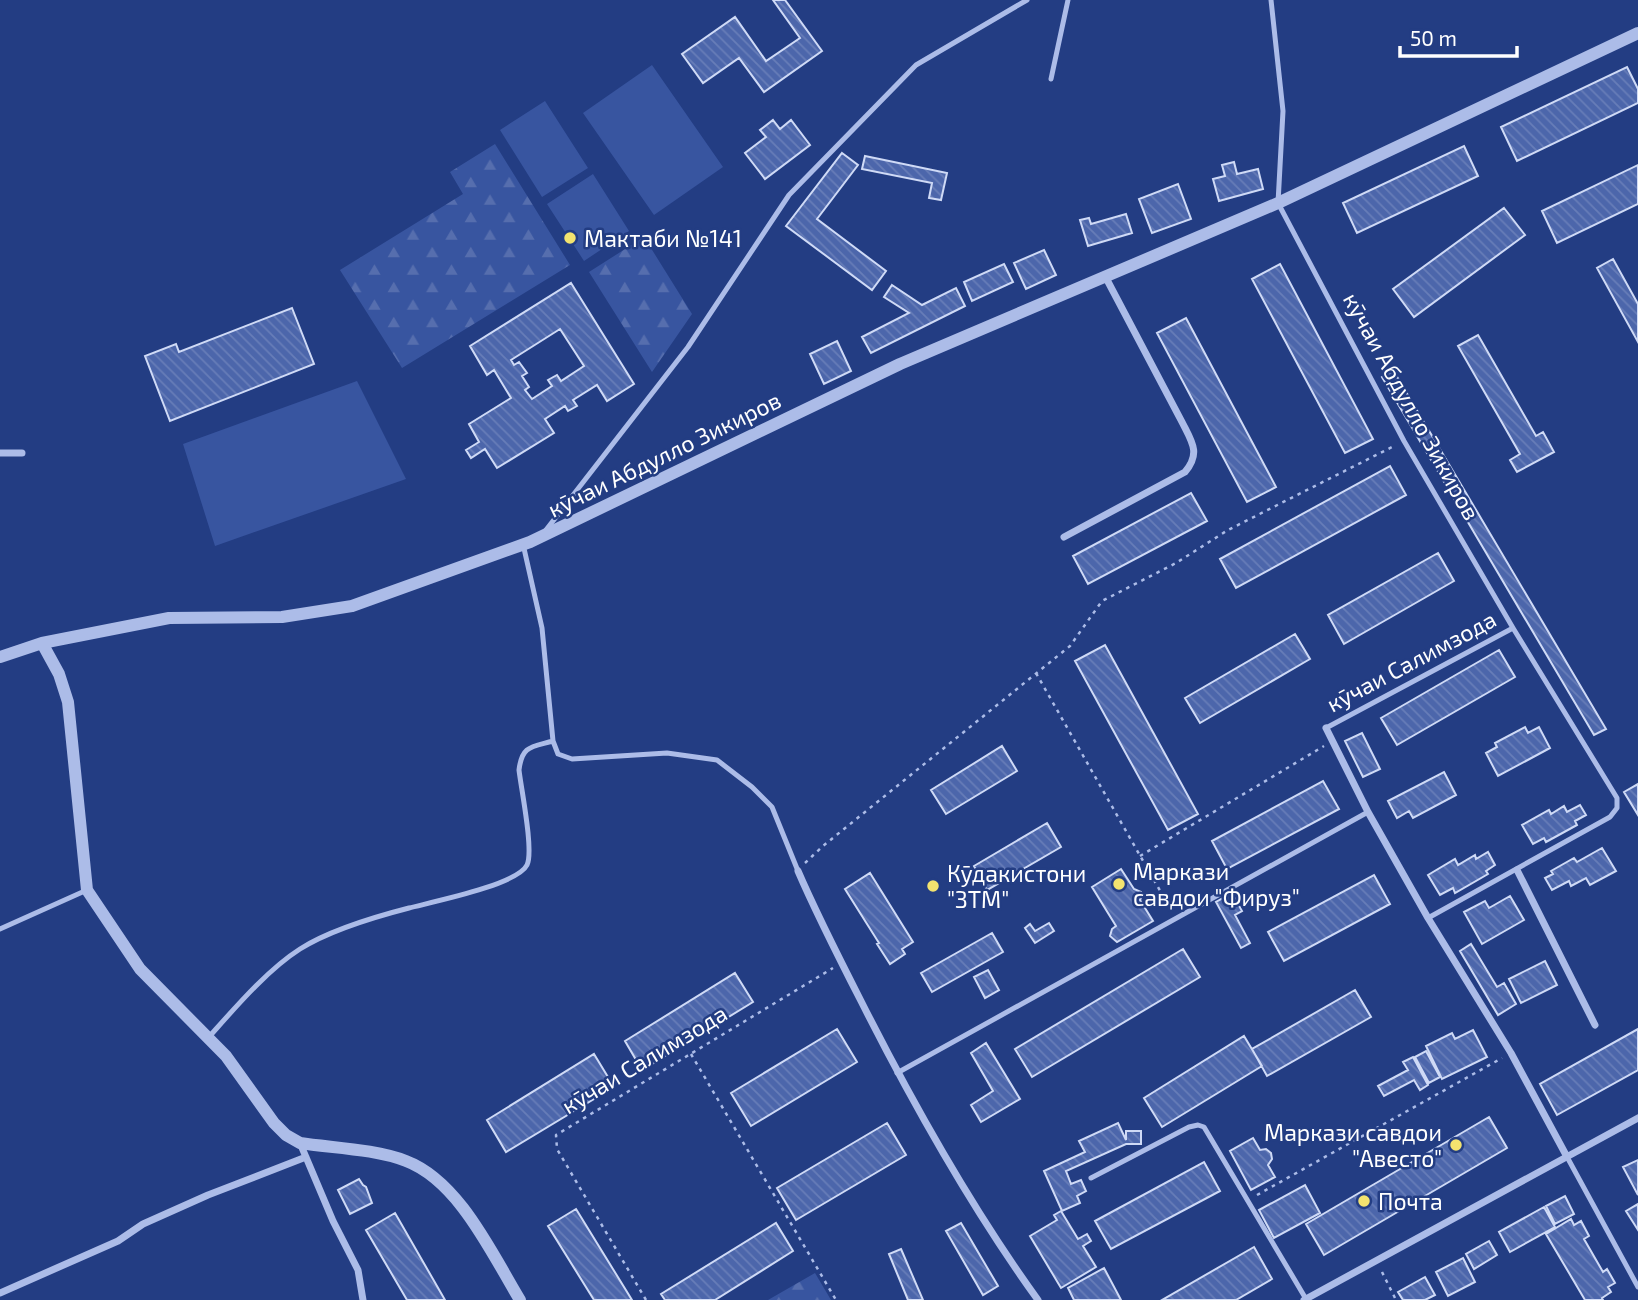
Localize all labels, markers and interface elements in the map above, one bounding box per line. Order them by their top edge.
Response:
scale bar [1400,14,1517,58]
text: 50 m [1410,25,1457,50]
place label: Мактаби №141 [584,224,742,252]
marker: Мактаби №141 [562,230,578,246]
street label: кӯчаи Абдулло Зикиров [1337,287,1486,525]
street label: кӯчаи Абдулло Зикиров [543,385,786,524]
street label: кӯчаи Салимзода [1321,605,1501,718]
place label: Маркази савдои "Фируз" [1133,857,1300,912]
place label: Кӯдакистони "ЗТМ" [947,859,1086,913]
marker: Маркази савдои "Фируз" [1111,876,1127,892]
marker: Кӯдакистони "ЗТМ" [925,878,941,894]
street label: кӯчаи Салимзода [556,999,732,1120]
place label: Маркази савдои "Авесто" [1264,1118,1442,1172]
marker: Маркази савдои "Авесто" [1448,1137,1464,1153]
place label: Почта [1378,1187,1443,1215]
marker: Почта [1356,1193,1372,1209]

